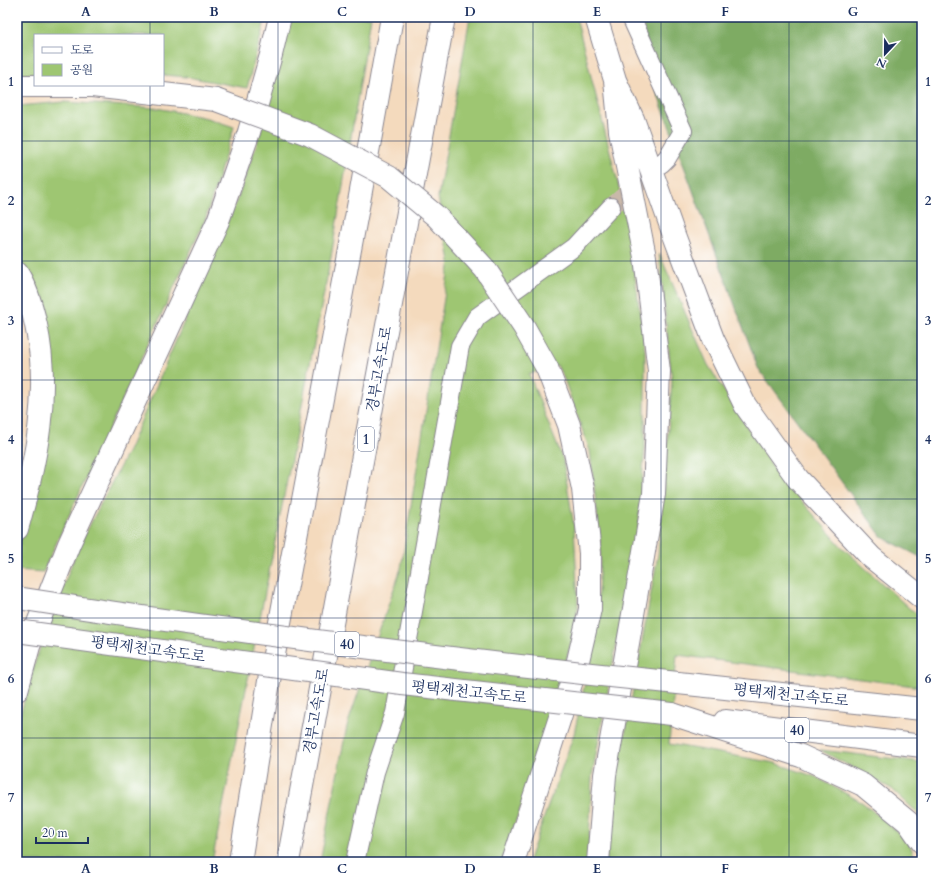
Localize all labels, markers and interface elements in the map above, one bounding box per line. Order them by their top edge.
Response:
text: A [81,3,91,21]
text: B [209,3,219,21]
text: C [337,3,347,21]
text: D [464,3,476,21]
text: E [593,3,601,21]
text: F [721,3,729,21]
text: G [848,3,859,21]
legend [34,34,164,86]
north arrow [865,34,905,74]
text: 도로 [70,42,94,58]
text: N [874,54,889,72]
text: 공원 [70,62,93,78]
text: 1 [8,73,14,91]
text: 1 [925,73,931,91]
text: 2 [8,192,15,210]
text: 2 [925,192,932,210]
text: 3 [8,312,15,330]
text: 3 [925,312,932,330]
street label: 경부고속도로 [362,324,396,414]
road number: 1 [358,427,374,451]
text: 4 [8,431,15,449]
text: 4 [925,431,932,449]
text: 5 [8,550,14,568]
text: 5 [925,550,931,568]
street label: 평택제천고속도로 [89,631,207,667]
road number: 40 [335,632,359,656]
street label: 경부고속도로 [299,666,333,756]
text: 6 [8,670,15,688]
text: 6 [925,670,932,688]
street label: 평택제천고속도로 [410,676,528,708]
street label: 평택제천고속도로 [732,679,850,711]
road number: 40 [785,718,809,742]
text: 7 [8,789,15,807]
text: 7 [925,789,932,807]
scale bar [36,819,88,845]
text: 20 m [42,825,69,841]
text: A [81,860,91,878]
text: B [209,860,219,878]
text: C [337,860,347,878]
text: D [464,860,476,878]
text: E [593,860,601,878]
text: F [721,860,729,878]
text: G [848,860,859,878]

